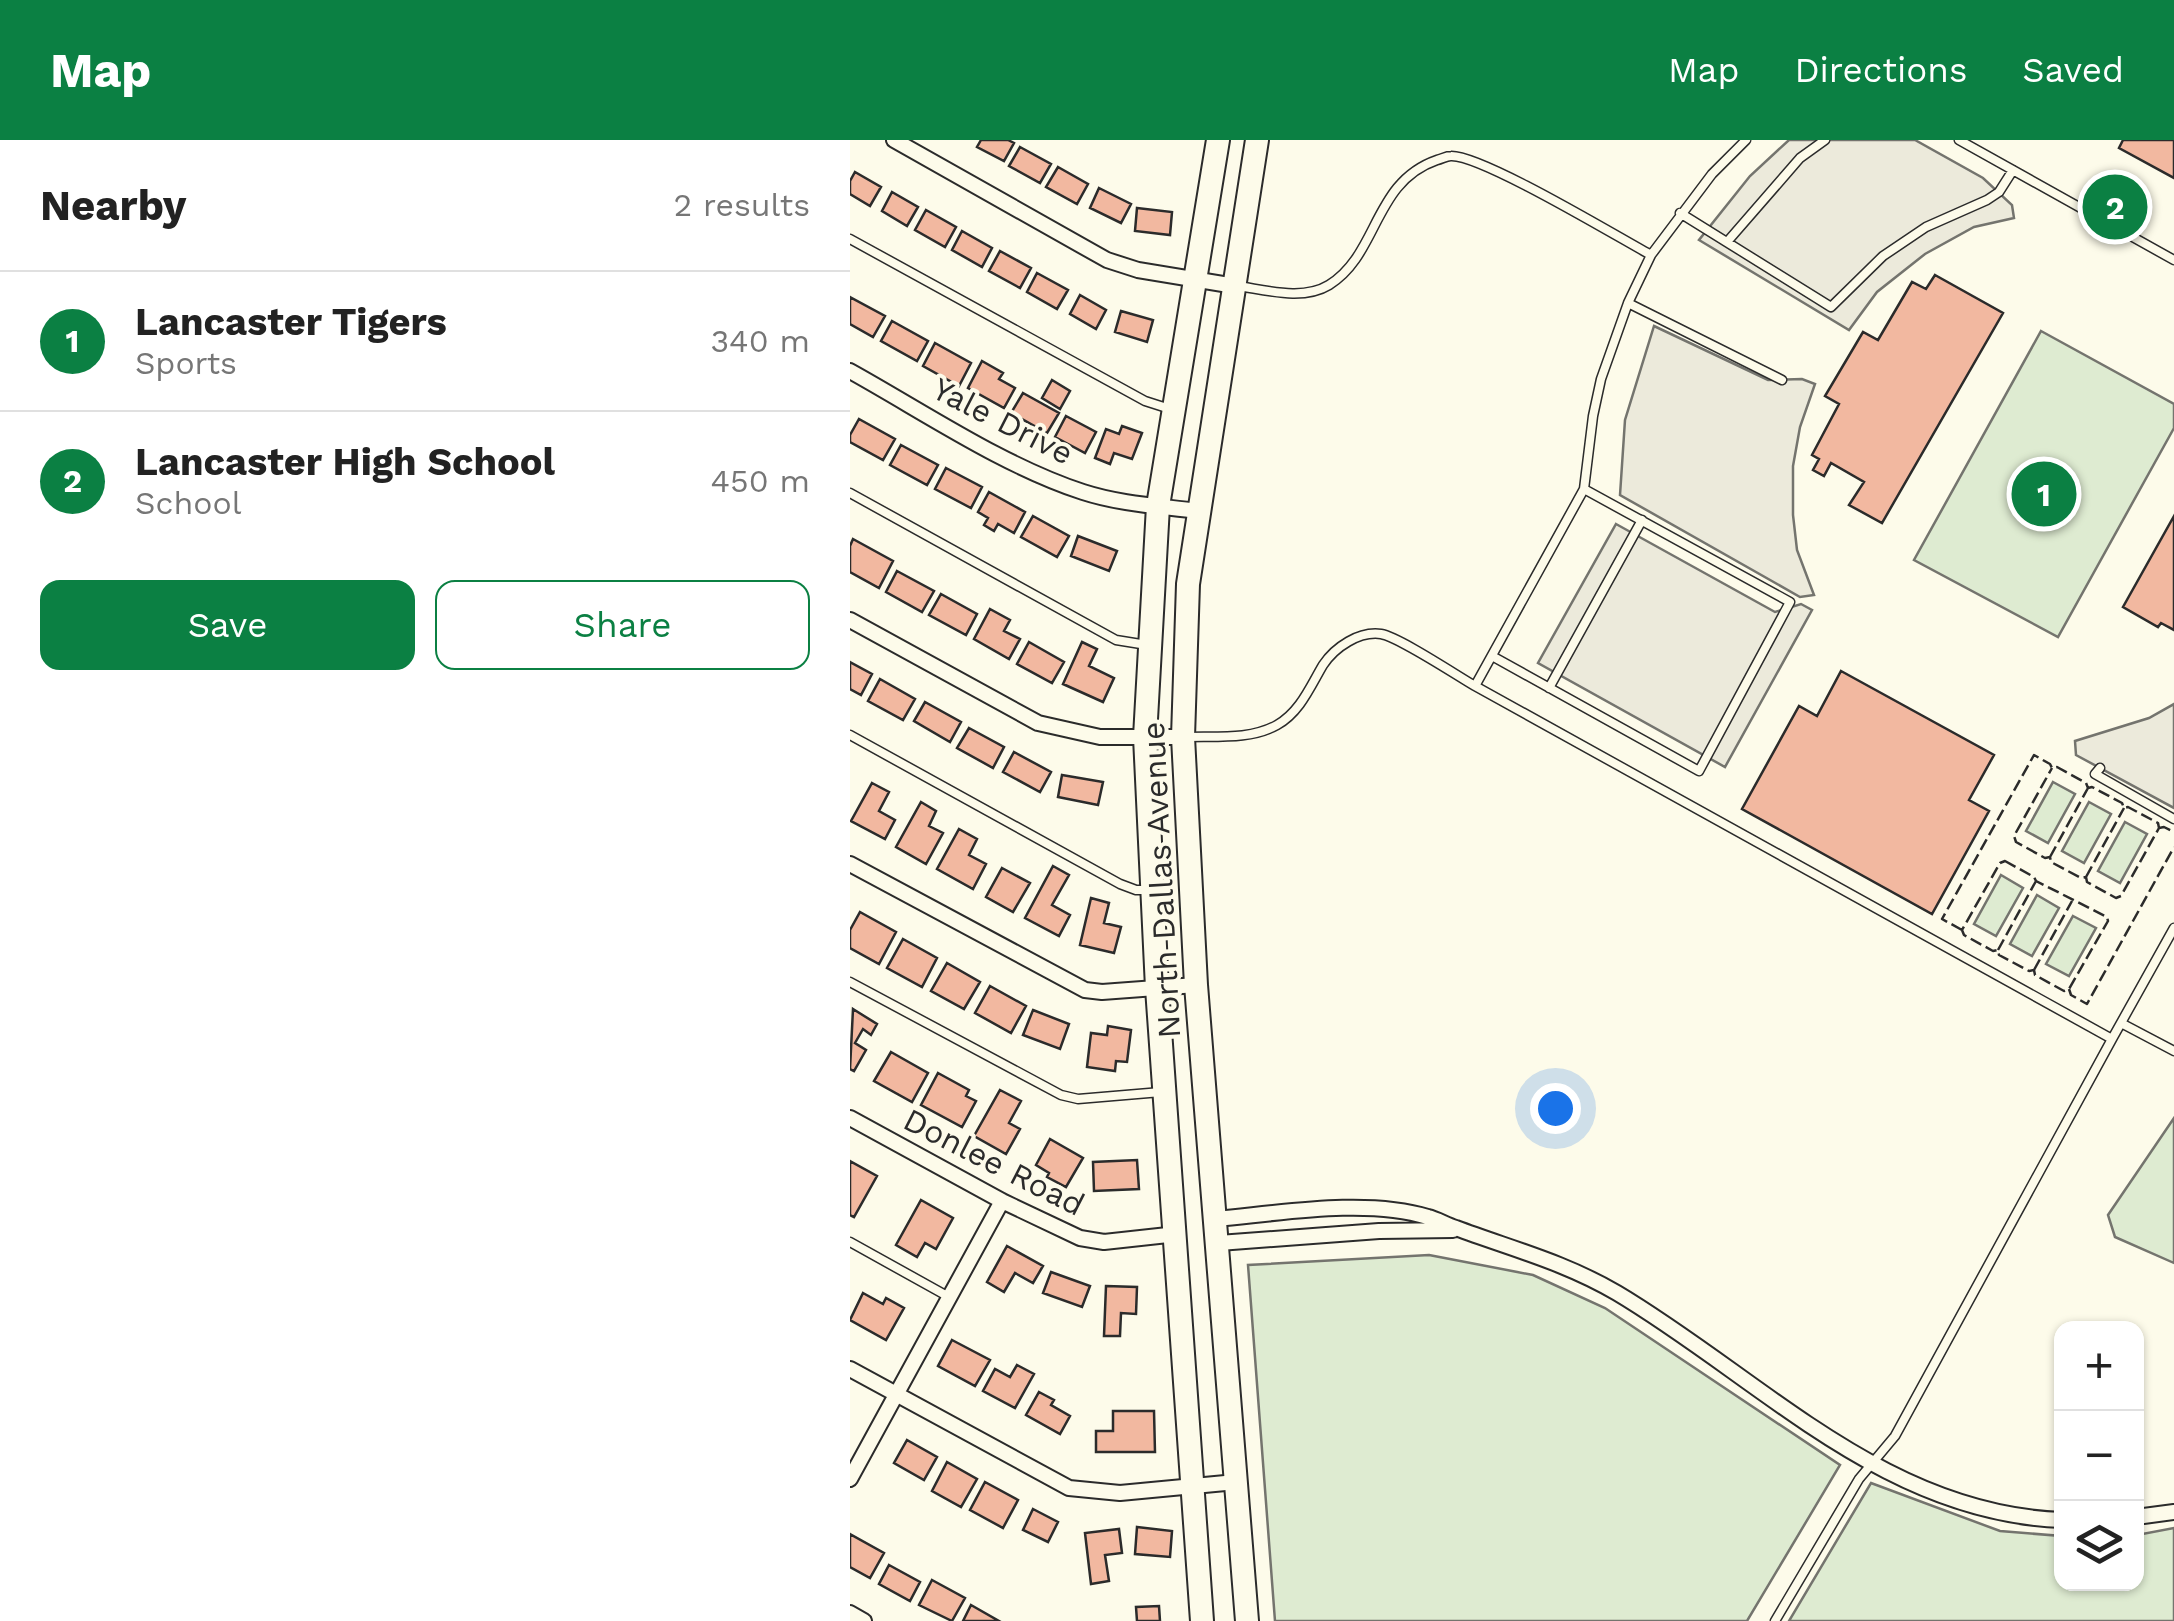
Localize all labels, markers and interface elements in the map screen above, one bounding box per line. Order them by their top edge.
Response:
text: Map [50,42,151,99]
text: Map [1668,49,1739,91]
text: Directions [1794,49,1967,91]
text: Saved [2022,49,2124,91]
pin: 2 [2082,170,2148,244]
text: Nearby [40,181,187,230]
text: 2 results [673,186,810,224]
text: Lancaster Tigers [135,300,447,344]
text: 1 [66,322,79,360]
text: 340 m [710,322,810,360]
text: Sports [135,344,237,382]
street label: Yale Drive [926,369,1080,473]
text: Lancaster High School [135,440,555,484]
pin: 1 [2012,456,2076,532]
text: 2 [63,462,82,500]
text: 450 m [711,462,810,500]
text: School [135,484,241,522]
button: Save [40,580,415,670]
button: Share [435,580,810,670]
street label: North Dallas Avenue [1134,721,1188,1039]
your location [1530,1083,1581,1134]
street label: Donlee Road [897,1100,1091,1224]
map controls [2054,1321,2144,1591]
button: + [2054,1321,2144,1411]
button: − [2054,1411,2144,1501]
button: layers [2054,1501,2144,1591]

